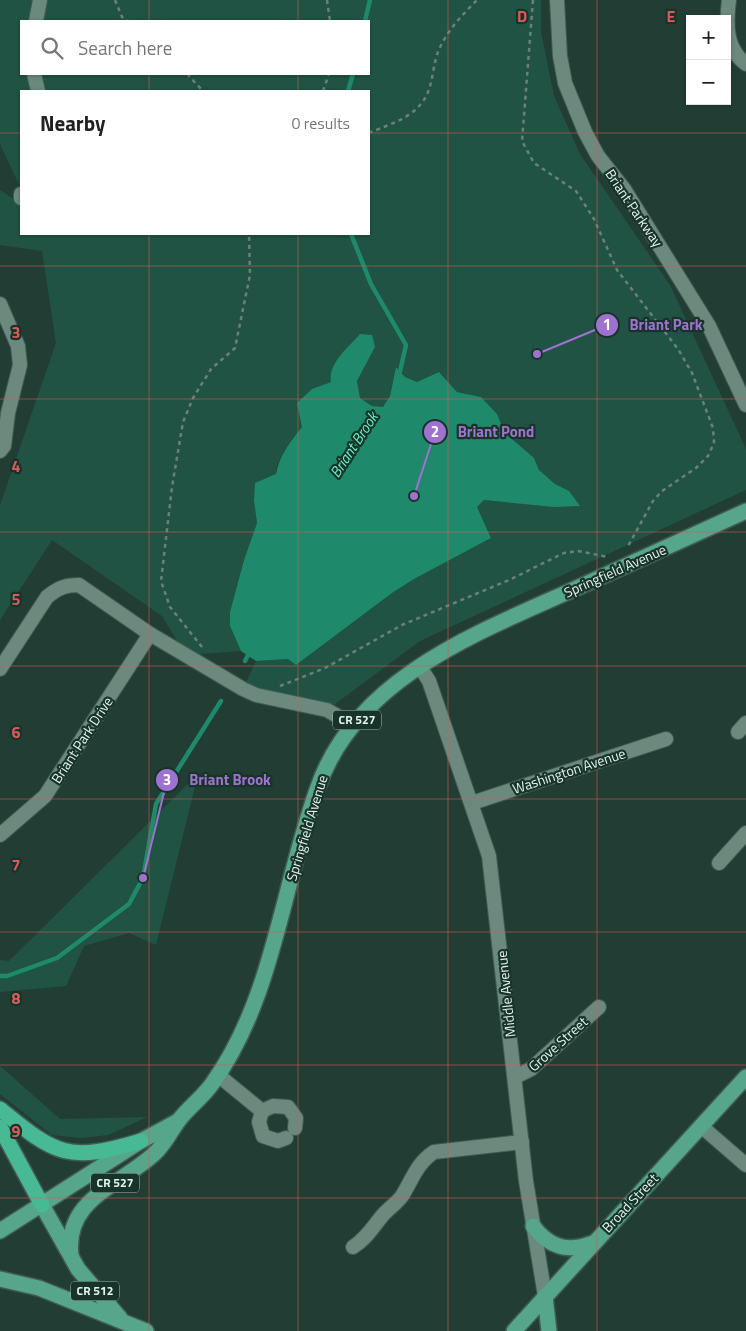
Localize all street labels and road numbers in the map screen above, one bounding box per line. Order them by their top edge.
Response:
street label: Briant Parkway [601,164,668,251]
street label: Springfield Avenue [560,539,669,602]
street label: Briant Park Drive [46,692,117,787]
road number: CR 527 [333,710,381,730]
street label: Washington Avenue [510,742,628,799]
street label: Springfield Avenue [280,772,333,883]
street label: Middle Avenue [491,950,520,1038]
street label: Grove Street [523,1011,592,1076]
street label: Broad Street [597,1168,663,1237]
road number: CR 527 [91,1174,139,1192]
road number: CR 512 [71,1282,119,1300]

